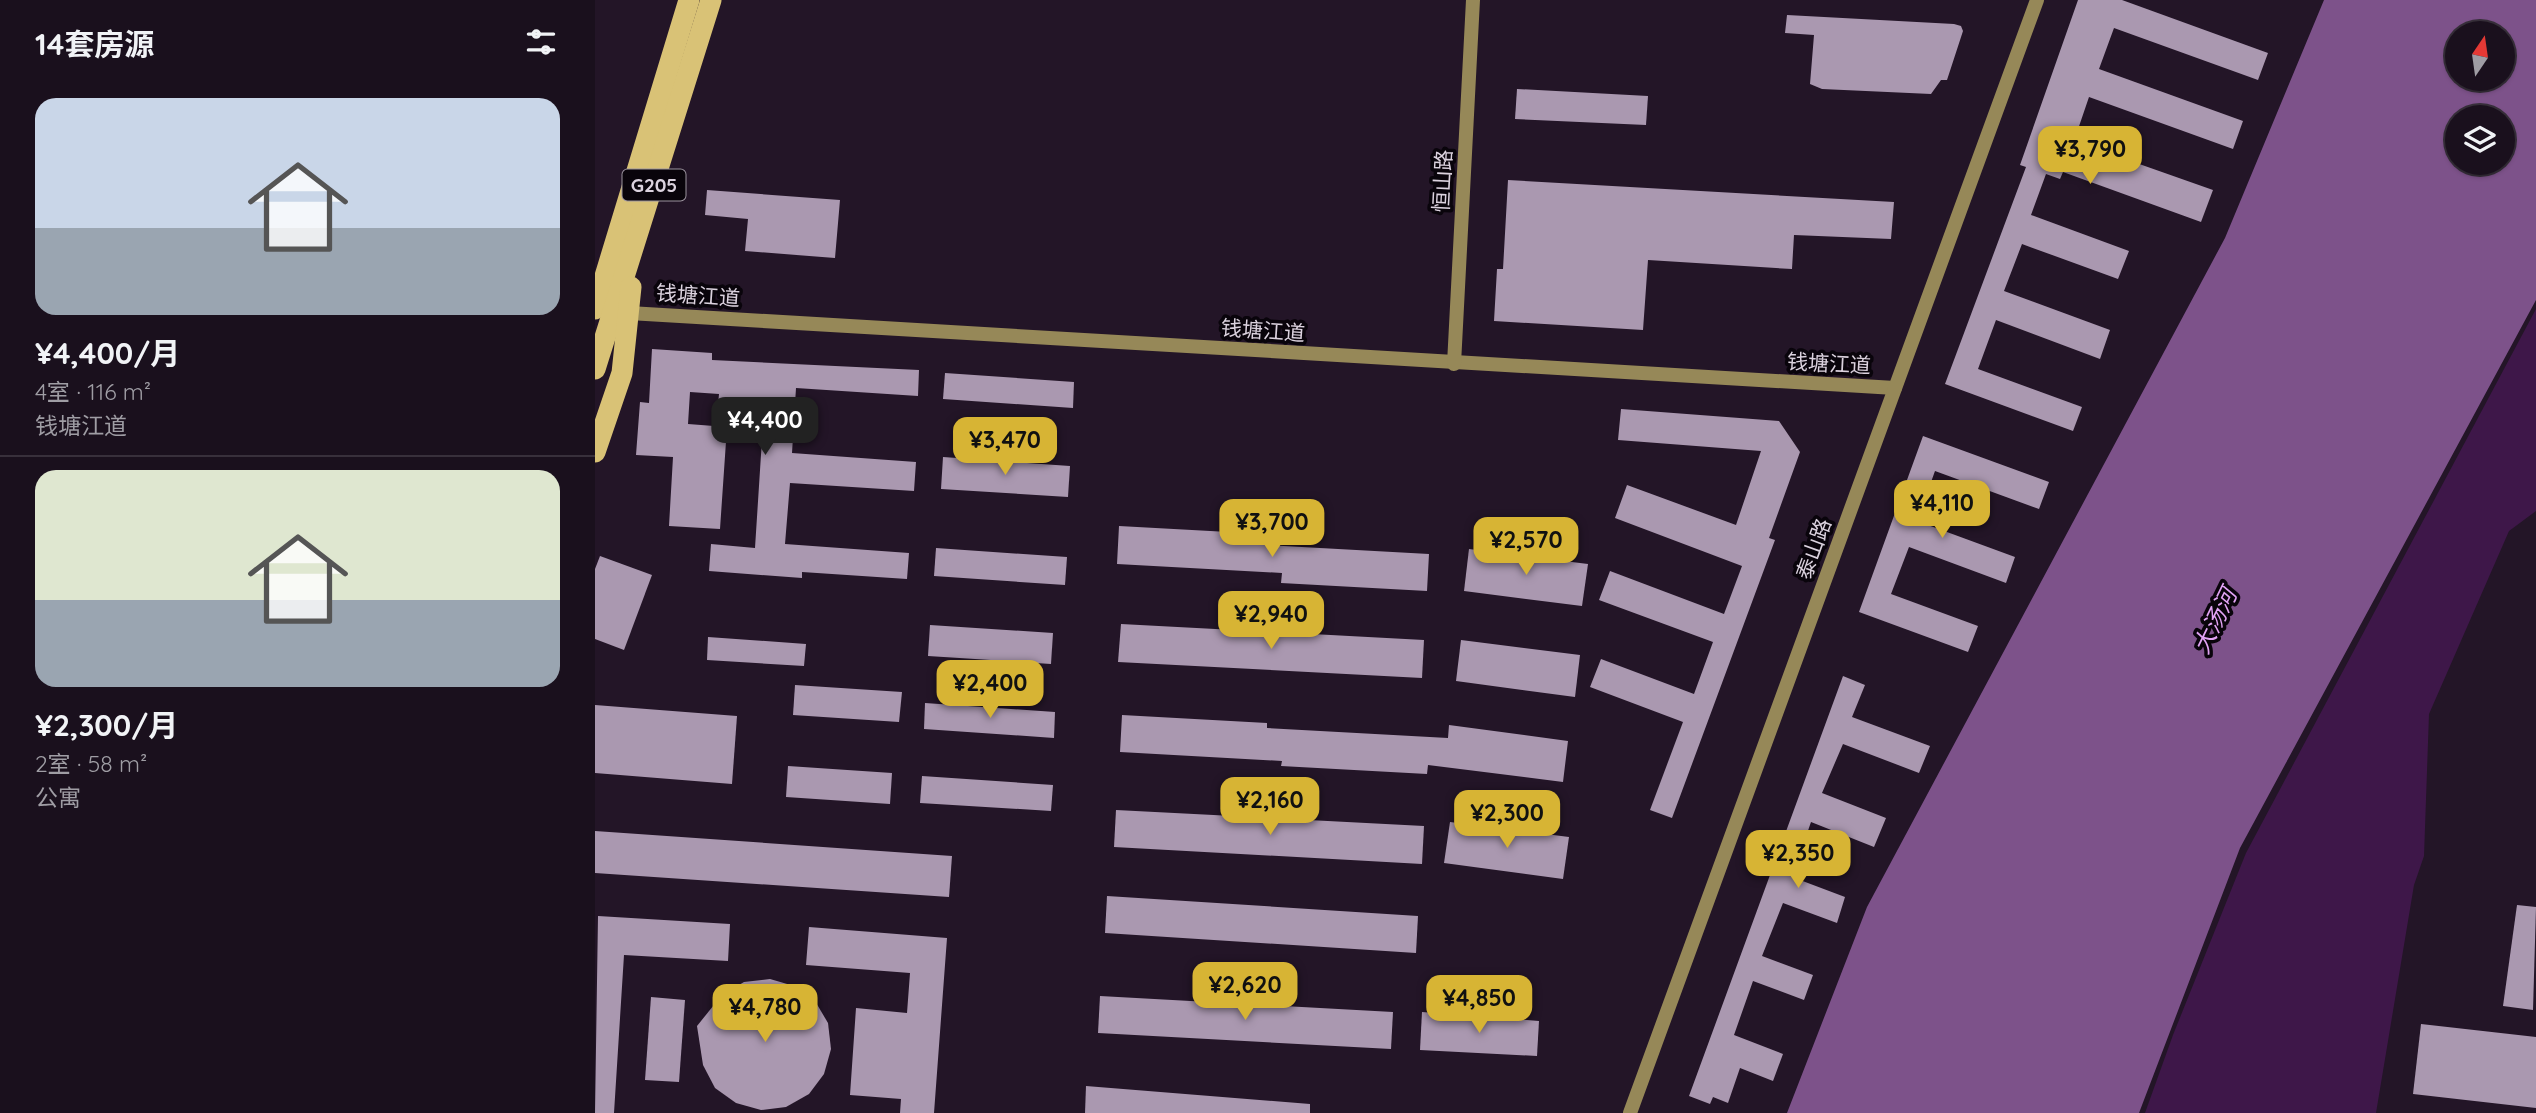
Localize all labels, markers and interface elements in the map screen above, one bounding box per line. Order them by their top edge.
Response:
north arrow [2445,21,2515,91]
map controls [2445,21,2515,175]
icon: filters [522,23,560,61]
text: 14套房源 [35,25,154,63]
button: layers [2445,105,2515,175]
pin: ¥3,790 [2033,127,2147,186]
text: ¥3,790 [2054,134,2126,163]
icon: home [235,144,361,270]
street label: 恒山路 [1427,149,1457,213]
road number: G205 [623,169,685,200]
street label: 钱塘江道 [655,279,741,311]
street label: 钱塘江道 [1220,314,1306,346]
text: ¥4,400/月 [35,334,180,372]
street label: 钱塘江道 [1786,348,1872,378]
text: 4室 · 116 m² [35,377,151,406]
pin: ¥4,400 [708,398,822,457]
text: ¥4,400 [727,405,803,434]
text: 钱塘江道 [35,411,127,440]
pin: ¥3,470 [948,418,1062,477]
text: ¥3,470 [969,425,1041,454]
pin: ¥4,110 [1885,480,1999,540]
text: ¥4,110 [1910,488,1974,517]
pin: ¥3,700 [1215,500,1329,559]
text: ¥3,700 [1235,507,1309,536]
street label: 泰山路 [1790,515,1836,583]
icon: home [235,516,361,642]
pin: ¥2,570 [1469,518,1583,577]
text: ¥2,570 [1489,525,1563,554]
water label: 大汤河 [2186,580,2244,658]
pin: ¥2,940 [1214,592,1328,651]
text: ¥2,940 [1234,599,1308,628]
pin: ¥2,400 [933,660,1047,720]
text: ¥2,400 [953,668,1027,697]
text: ¥2,300/月 [35,706,178,744]
text: 2室 · 58 m² [35,749,147,778]
pin: ¥2,160 [1213,778,1327,837]
text: 公寓 [35,783,81,812]
text: ¥2,160 [1236,785,1304,814]
pin: ¥2,300 [1450,790,1564,850]
text: ¥2,300 [1470,798,1544,827]
pin: ¥2,350 [1741,830,1855,890]
text: ¥2,350 [1762,838,1834,867]
pin: ¥2,620 [1188,962,1302,1022]
text: ¥2,620 [1208,970,1282,999]
pin: ¥4,850 [1422,976,1536,1035]
text: ¥4,850 [1442,983,1516,1012]
pin: ¥4,780 [708,984,822,1044]
text: ¥4,780 [729,992,801,1021]

